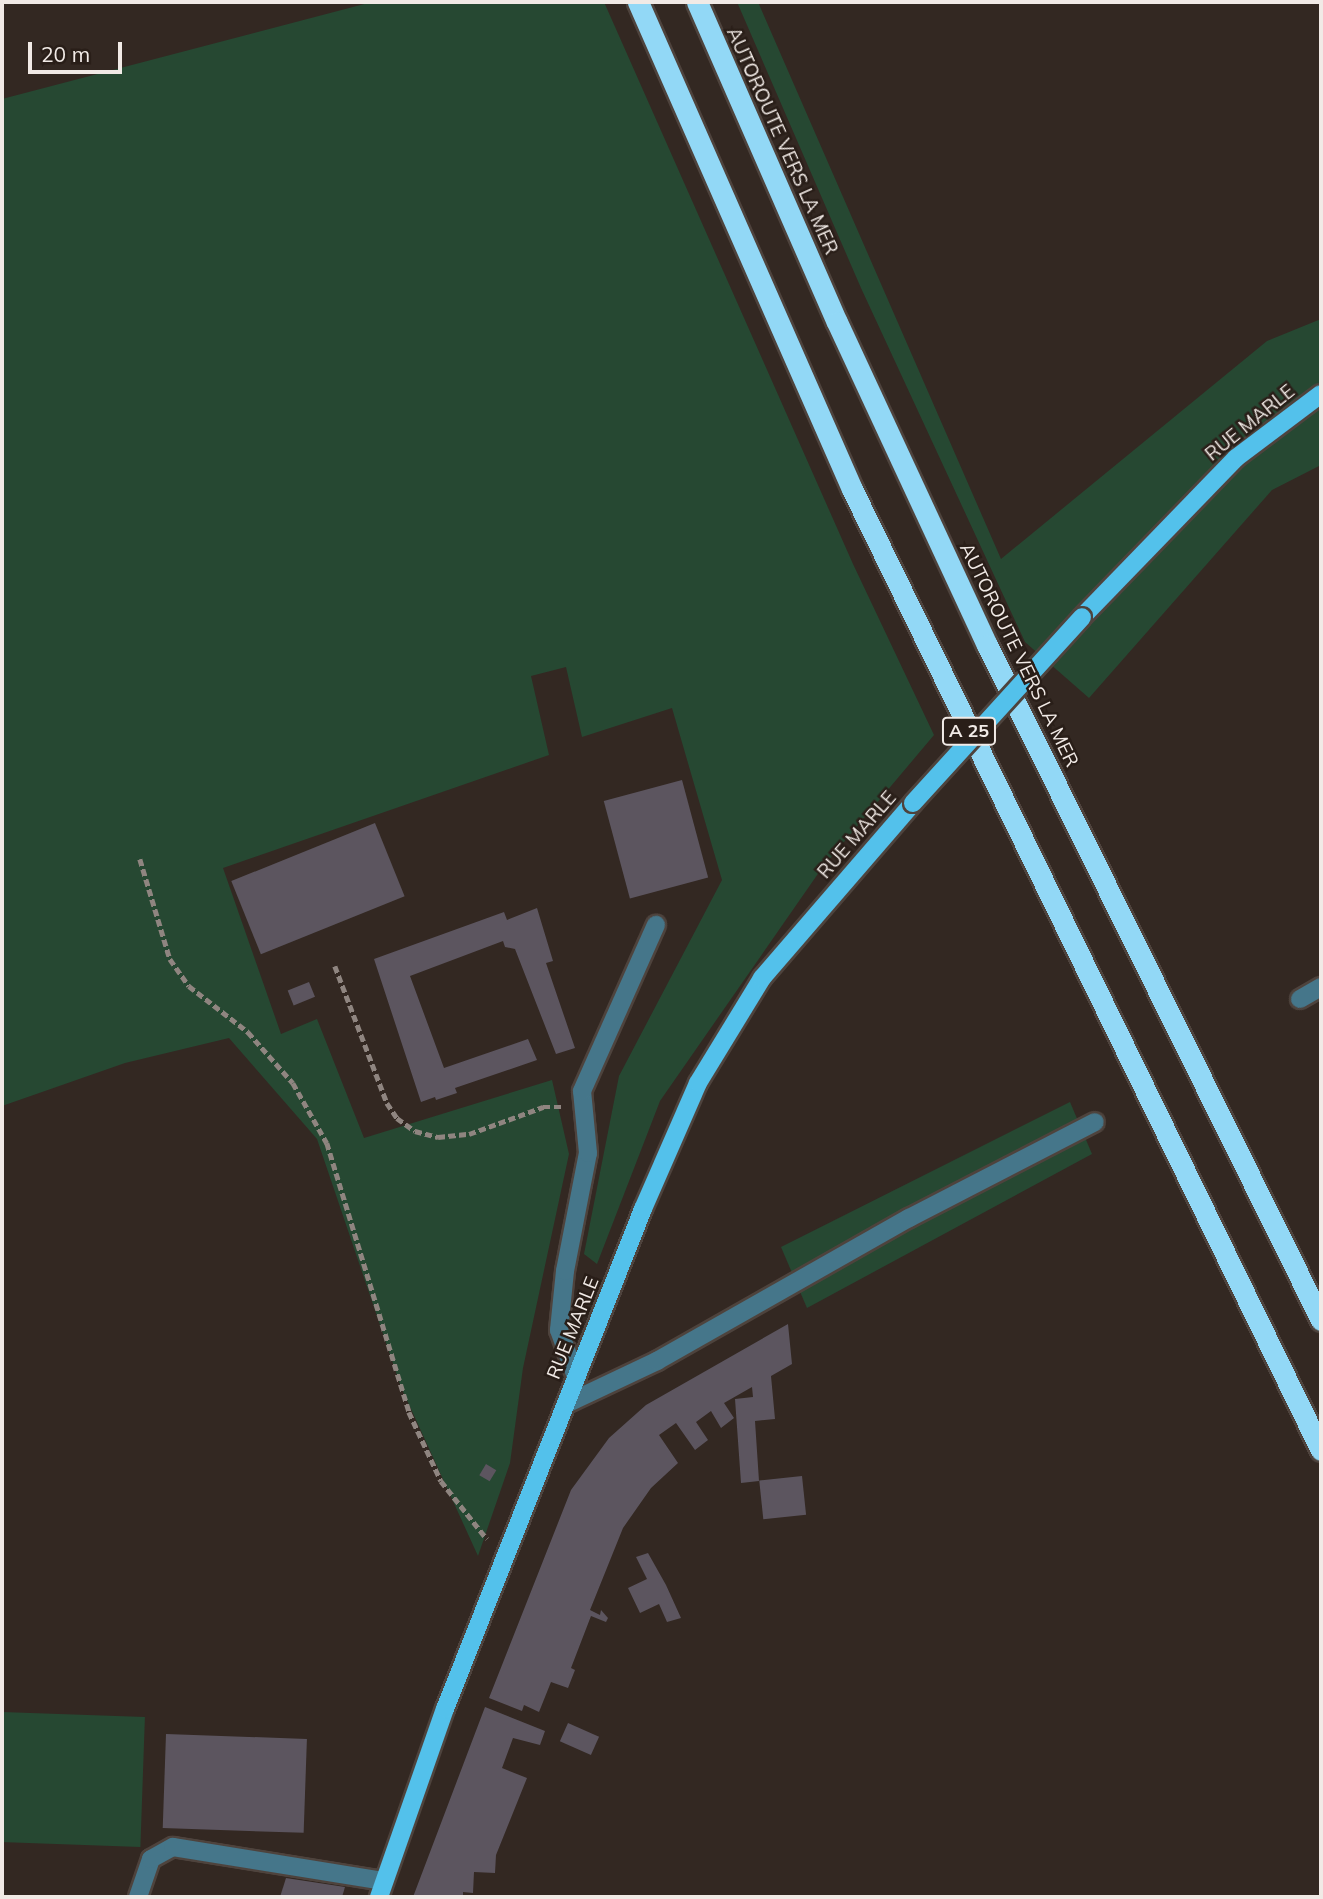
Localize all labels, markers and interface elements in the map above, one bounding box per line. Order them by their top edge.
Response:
street label: AUTOROUTE VERS LA MER [722,24,842,258]
scale bar [32,28,126,72]
text: 20 m [41,41,90,67]
street label: RUE MARLE [1201,380,1299,466]
street label: AUTOROUTE VERS LA MER [955,539,1083,771]
road number: A 25 [941,716,997,746]
street label: RUE MARLE [813,787,901,883]
street label: RUE MARLE [542,1274,604,1382]

